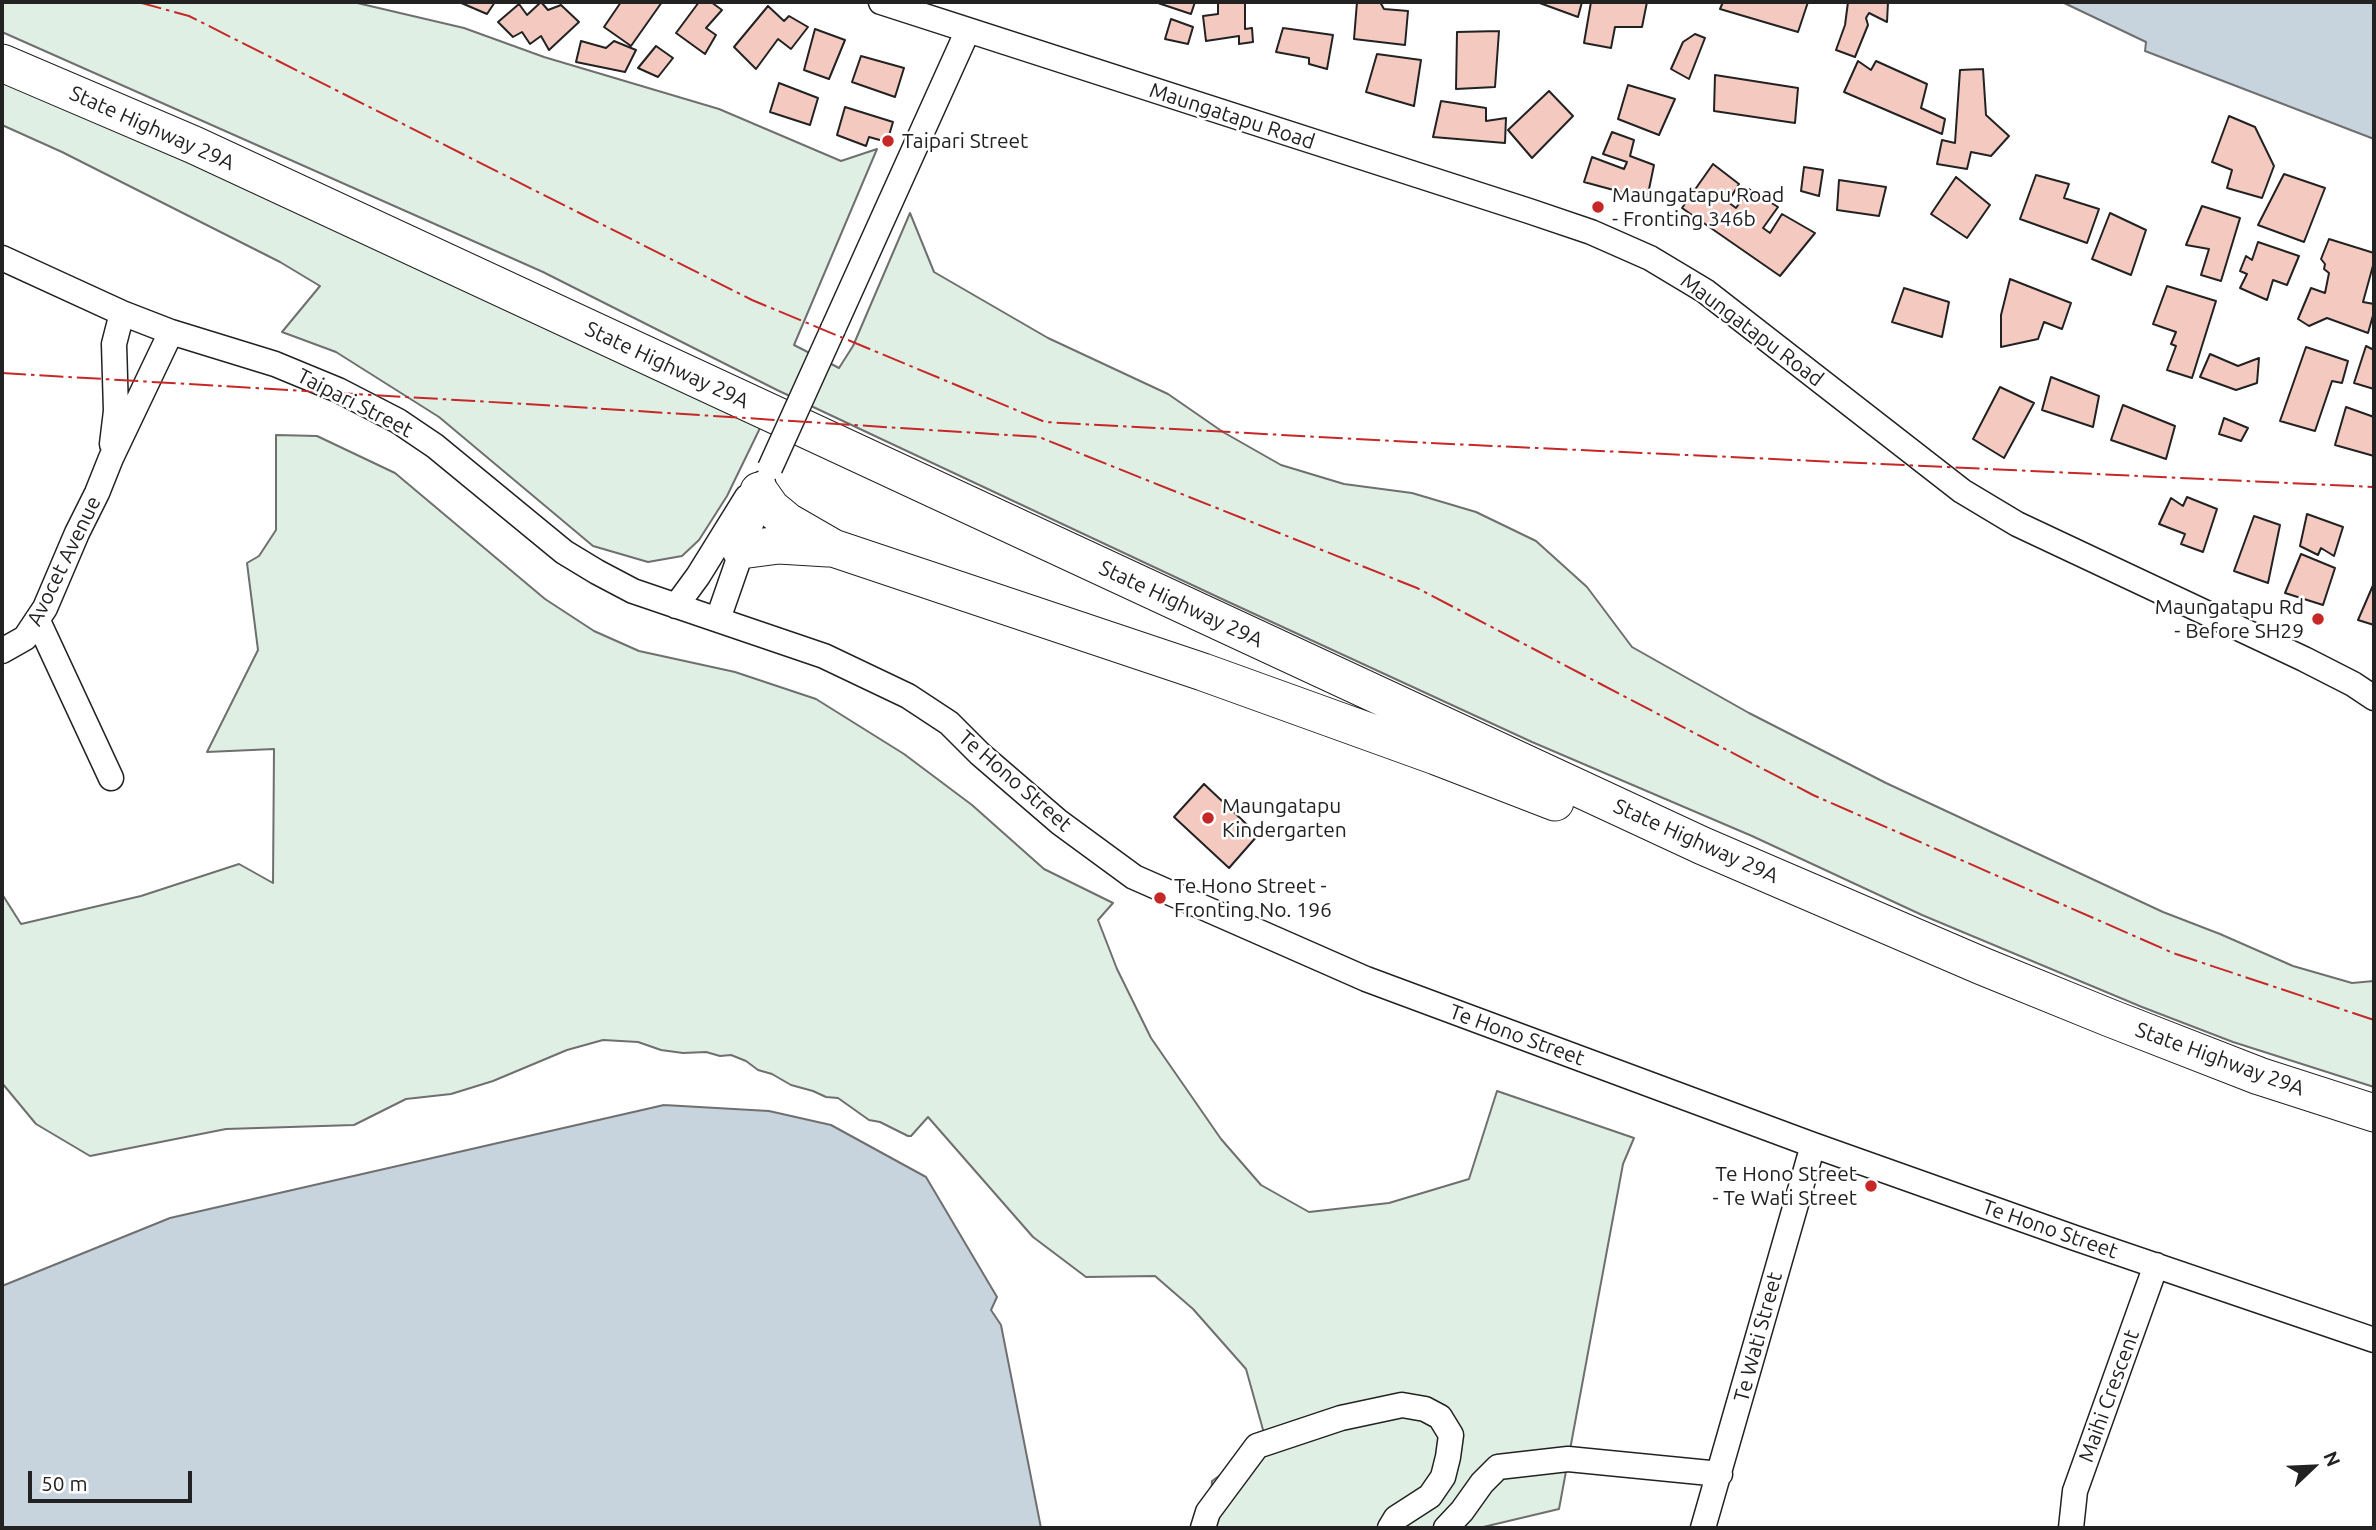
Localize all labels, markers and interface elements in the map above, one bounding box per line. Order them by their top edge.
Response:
street label: Maungatapu Road [1146,77,1318,155]
street label: State Highway 29A [66,80,238,176]
place label: Taipari Street [902,128,1028,154]
marker: Taipari Street [880,133,896,149]
place label: Maungatapu Road - Fronting 346b [1612,182,1784,232]
marker: Maungatapu Road - Fronting 346b [1590,199,1606,215]
street label: Maungatapu Road [1676,268,1828,392]
street label: State Highway 29A [581,316,753,414]
street label: Taipari Street [293,363,417,443]
street label: Avocet Avenue [22,492,106,630]
street label: State Highway 29A [1095,555,1267,653]
place label: Maungatapu Rd - Before SH29 [2155,594,2304,644]
marker: Maungatapu Rd - Before SH29 [2310,611,2326,627]
street label: Te Hono Street [953,725,1077,837]
place label: Maungatapu Kindergarten [1222,793,1347,843]
street label: State Highway 29A [1610,793,1782,889]
marker: Maungatapu Kindergarten [1200,810,1216,826]
place label: Te Hono Street - Fronting No. 196 [1174,873,1332,923]
marker: Te Hono Street - Fronting No. 196 [1152,890,1168,906]
street label: Te Hono Street [1446,999,1588,1071]
street label: State Highway 29A [2132,1017,2308,1101]
place label: Te Hono Street - Te Wati Street [1712,1161,1857,1211]
marker: Te Hono Street - Te Wati Street [1863,1178,1879,1194]
street label: Te Hono Street [1979,1194,2121,1264]
street label: Te Wati Street [1729,1269,1787,1405]
street label: Maihi Crescent [2073,1326,2145,1466]
north arrow [2278,1432,2348,1502]
text: N [2319,1448,2345,1470]
scale bar [32,1456,196,1500]
text: 50 m [41,1471,88,1495]

